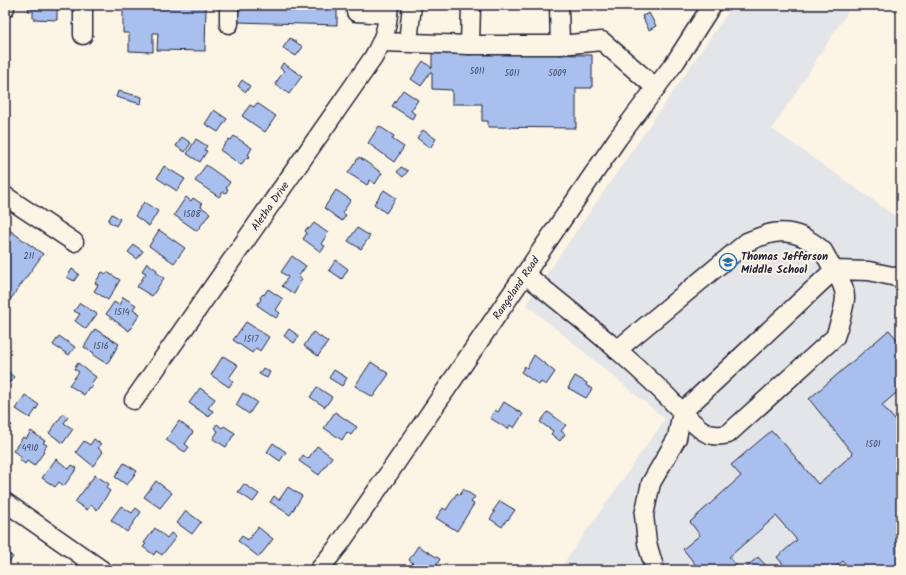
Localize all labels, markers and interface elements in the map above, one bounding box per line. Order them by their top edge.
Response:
house number: 5011 [470,64,485,79]
house number: 5011 [505,66,520,81]
house number: 5009 [548,66,567,81]
street label: Aletha Drive [247,178,294,235]
house number: 1508 [183,207,201,222]
place label: Thomas Jefferson Middle School [741,248,828,279]
house number: 211 [24,249,35,264]
school or university icon: Thomas Jefferson Middle School [718,252,738,272]
street label: Rangeland Road [488,253,545,324]
house number: 1514 [114,305,130,320]
house number: 1517 [244,332,259,347]
house number: 1516 [93,339,109,354]
house number: 1501 [866,437,881,452]
house number: 4910 [22,441,39,456]

